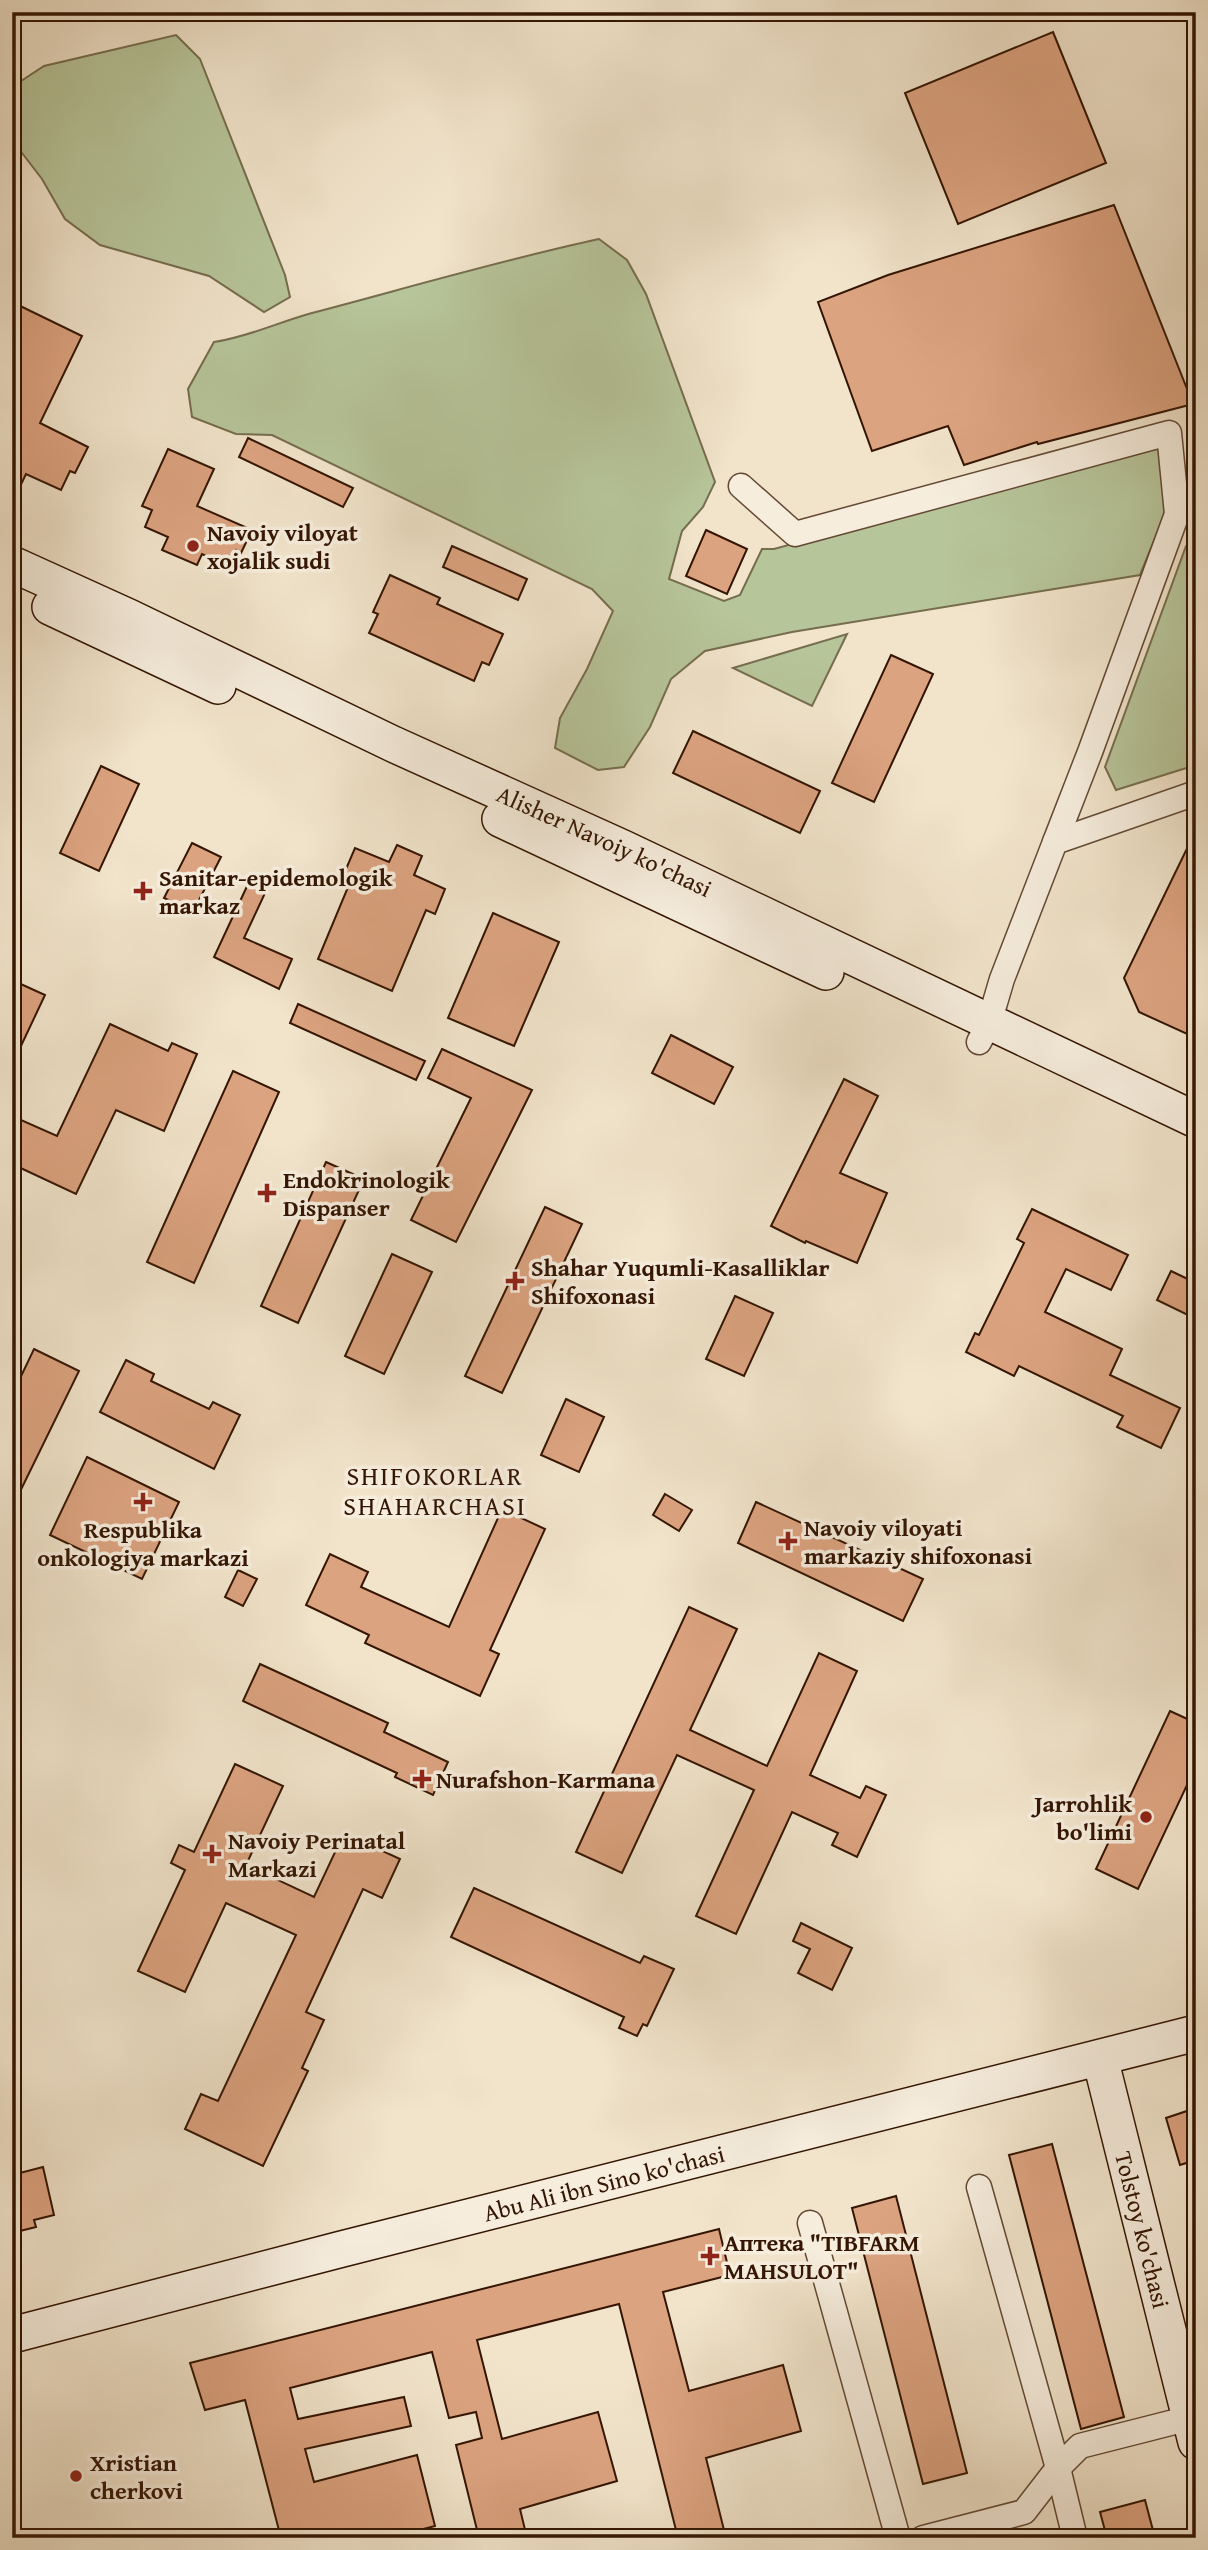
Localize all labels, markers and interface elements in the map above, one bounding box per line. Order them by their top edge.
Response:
place label: Navoiy viloyat xojalik sudi [207,515,358,578]
marker: Navoiy viloyat xojalik sudi [185,538,201,554]
street label: Alisher Navoiy ko'chasi [491,776,718,905]
place label: Sanitar-epidemologik markaz [159,860,393,923]
marker: Sanitar-epidemologik markaz [133,881,153,901]
place label: Endokrinologik Dispanser [283,1162,450,1225]
marker: Endokrinologik Dispanser [257,1183,277,1203]
place label: Shahar Yuqumli-Kasalliklar Shifoxonasi [531,1250,830,1313]
marker: Shahar Yuqumli-Kasalliklar Shifoxonasi [505,1271,525,1291]
district label: SHIFOKORLAR SHAHARCHASI [343,1456,527,1525]
marker: Respublika onkologiya markazi [133,1492,153,1512]
place label: Navoiy viloyati markaziy shifoxonasi [804,1510,1032,1573]
place label: Respublika onkologiya markazi [37,1512,249,1575]
marker: Navoiy viloyati markaziy shifoxonasi [778,1531,798,1551]
place label: Nurafshon-Karmana [436,1762,656,1797]
marker: Nurafshon-Karmana [414,1771,430,1787]
place label: Jarrohlik bo'limi [1030,1786,1132,1849]
marker: Jarrohlik bo'limi [1138,1809,1154,1825]
place label: Navoiy Perinatal Markazi [228,1823,406,1886]
marker: Navoiy Perinatal Markazi [202,1844,222,1864]
street label: Abu Ali ibn Sino ko'chasi [479,2135,728,2230]
street label: Tolstoy ko'chasi [1106,2148,1179,2312]
place label: Аптека "TIBFARM MAHSULOT" [724,2225,920,2288]
marker: Аптека "TIBFARM MAHSULOT" [702,2248,718,2264]
place label: Xristian cherkovi [90,2445,183,2508]
marker: Xristian cherkovi [68,2468,84,2484]

